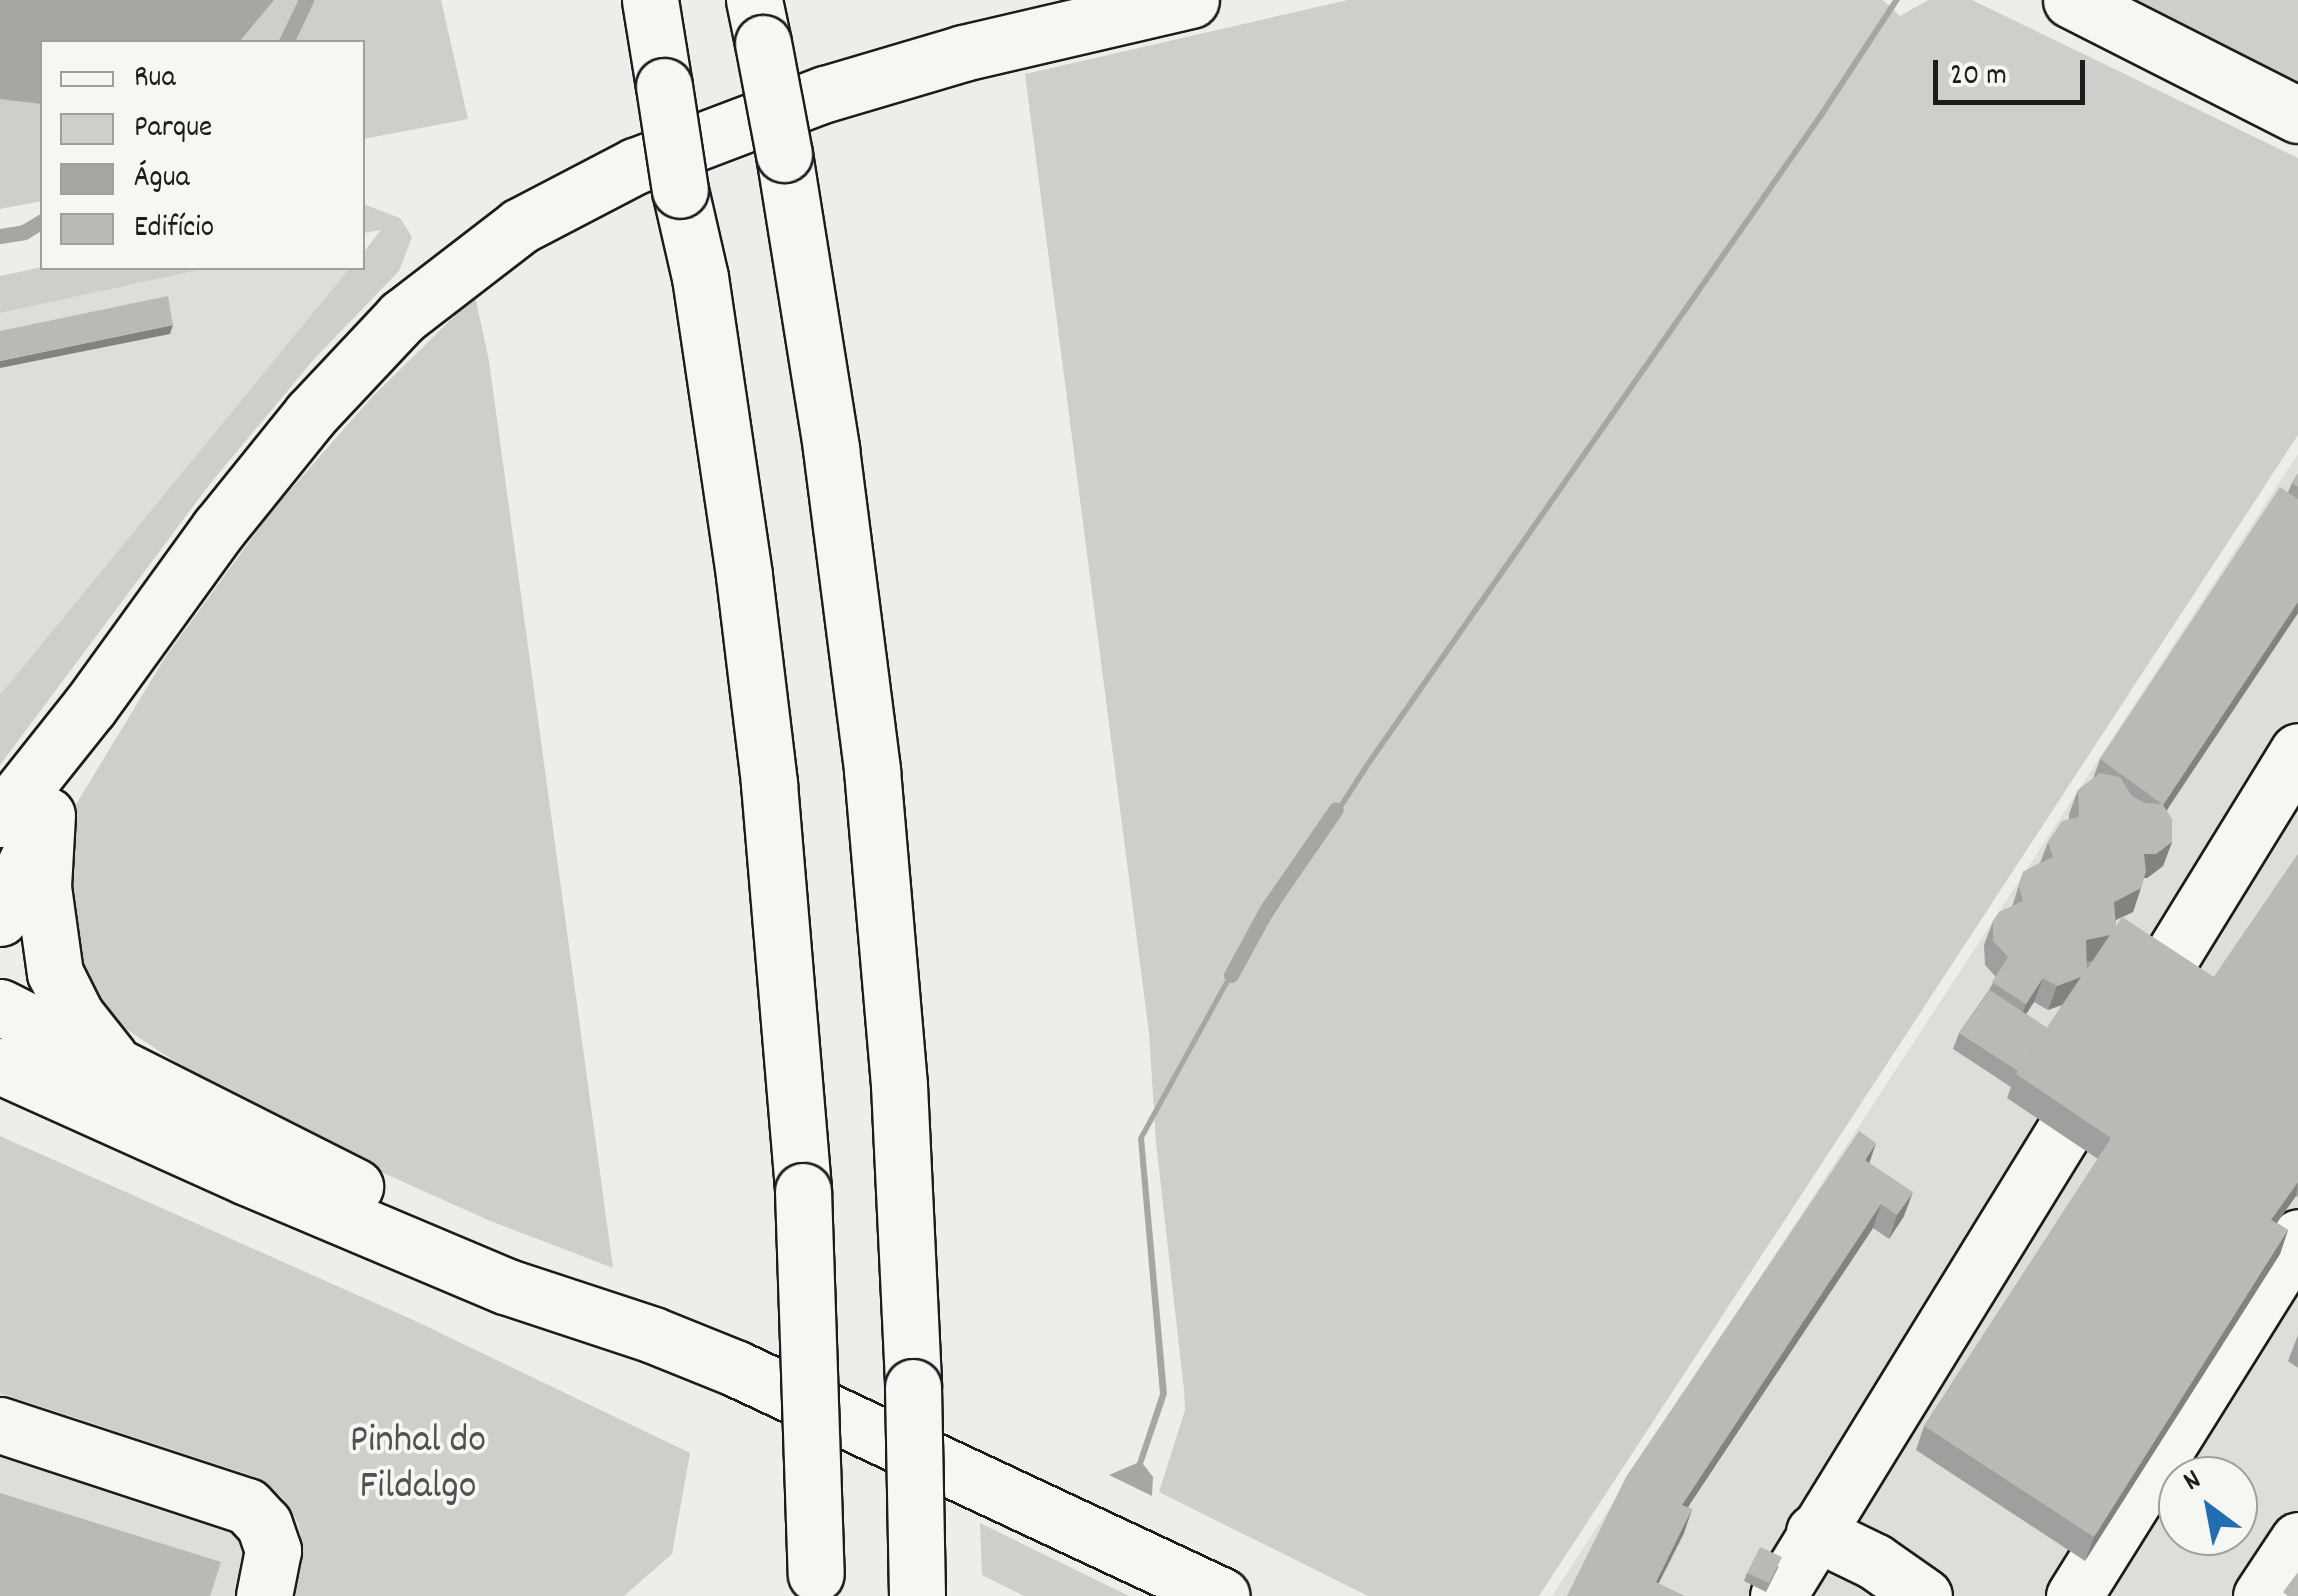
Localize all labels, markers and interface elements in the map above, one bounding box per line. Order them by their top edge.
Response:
legend [40,40,365,270]
scale bar [1938,40,2090,102]
text: 20 m [1950,56,2007,99]
text: Rua [134,58,176,101]
text: Parque [134,108,212,151]
text: Água [134,158,190,201]
text: Edifício [134,208,214,251]
park label: Pinhal do Fildalgo [350,1419,486,1513]
north arrow [2158,1456,2258,1556]
text: N [2177,1462,2210,1503]

